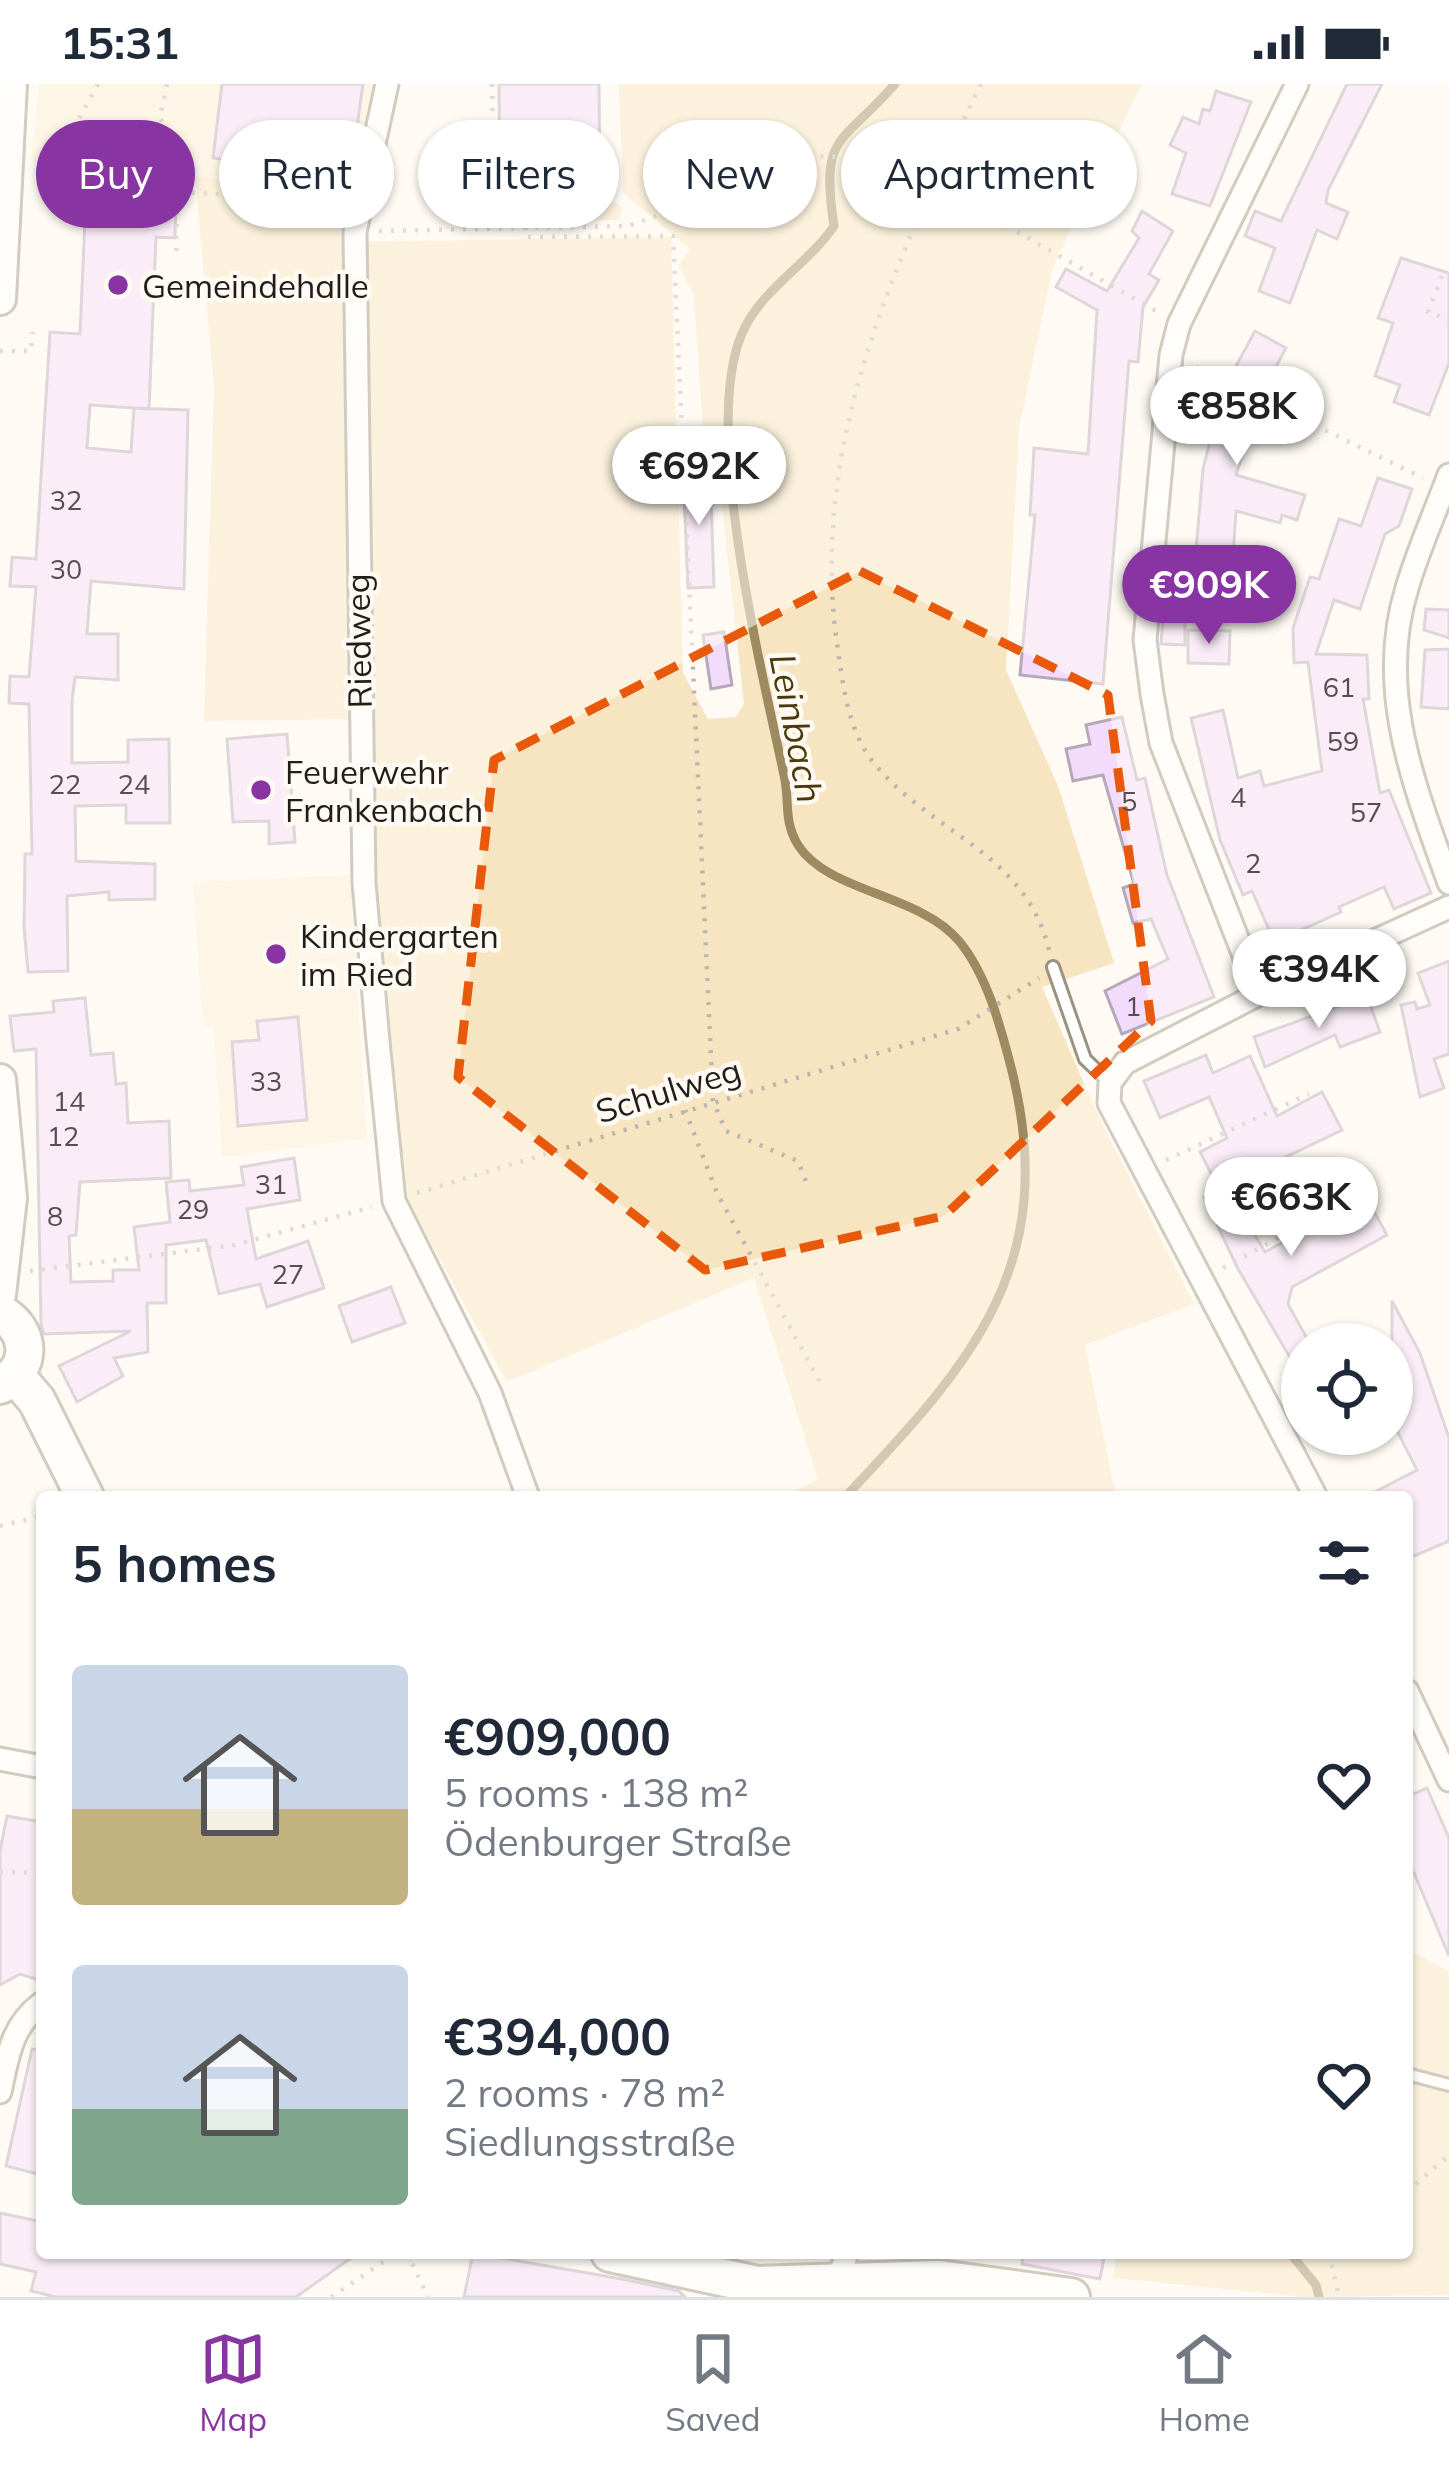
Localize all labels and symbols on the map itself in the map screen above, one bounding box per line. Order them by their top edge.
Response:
place label: Gemeindehalle [142,265,369,306]
marker: Gemeindehalle [105,272,131,298]
pin: €858K [1153,366,1321,468]
pin: €692K [615,426,783,528]
house number: 32 [50,483,82,517]
pin: €909K [1125,545,1293,647]
house number: 30 [50,552,82,586]
street label: Riedweg [336,573,380,709]
water label: Leinbach [761,650,833,806]
house number: 61 [1323,670,1355,704]
house number: 59 [1327,724,1359,758]
place label: Feuerwehr Frankenbach [285,751,483,830]
house number: 22 [49,767,81,801]
house number: 24 [118,767,150,801]
marker: Feuerwehr Frankenbach [248,777,274,803]
house number: 4 [1230,780,1246,814]
house number: 5 [1121,784,1137,818]
house number: 57 [1350,795,1382,829]
house number: 2 [1245,846,1261,880]
place label: Kindergarten im Ried [300,915,499,994]
pin: €394K [1235,929,1403,1031]
marker: Kindergarten im Ried [263,941,289,967]
house number: 1 [1125,989,1141,1023]
street label: Schulweg [591,1049,745,1131]
house number: 33 [250,1064,282,1098]
house number: 14 [53,1084,85,1118]
house number: 12 [47,1119,79,1153]
pin: €663K [1207,1157,1375,1259]
house number: 31 [255,1167,287,1201]
house number: 29 [177,1192,209,1226]
house number: 8 [47,1199,63,1233]
house number: 27 [272,1257,304,1291]

